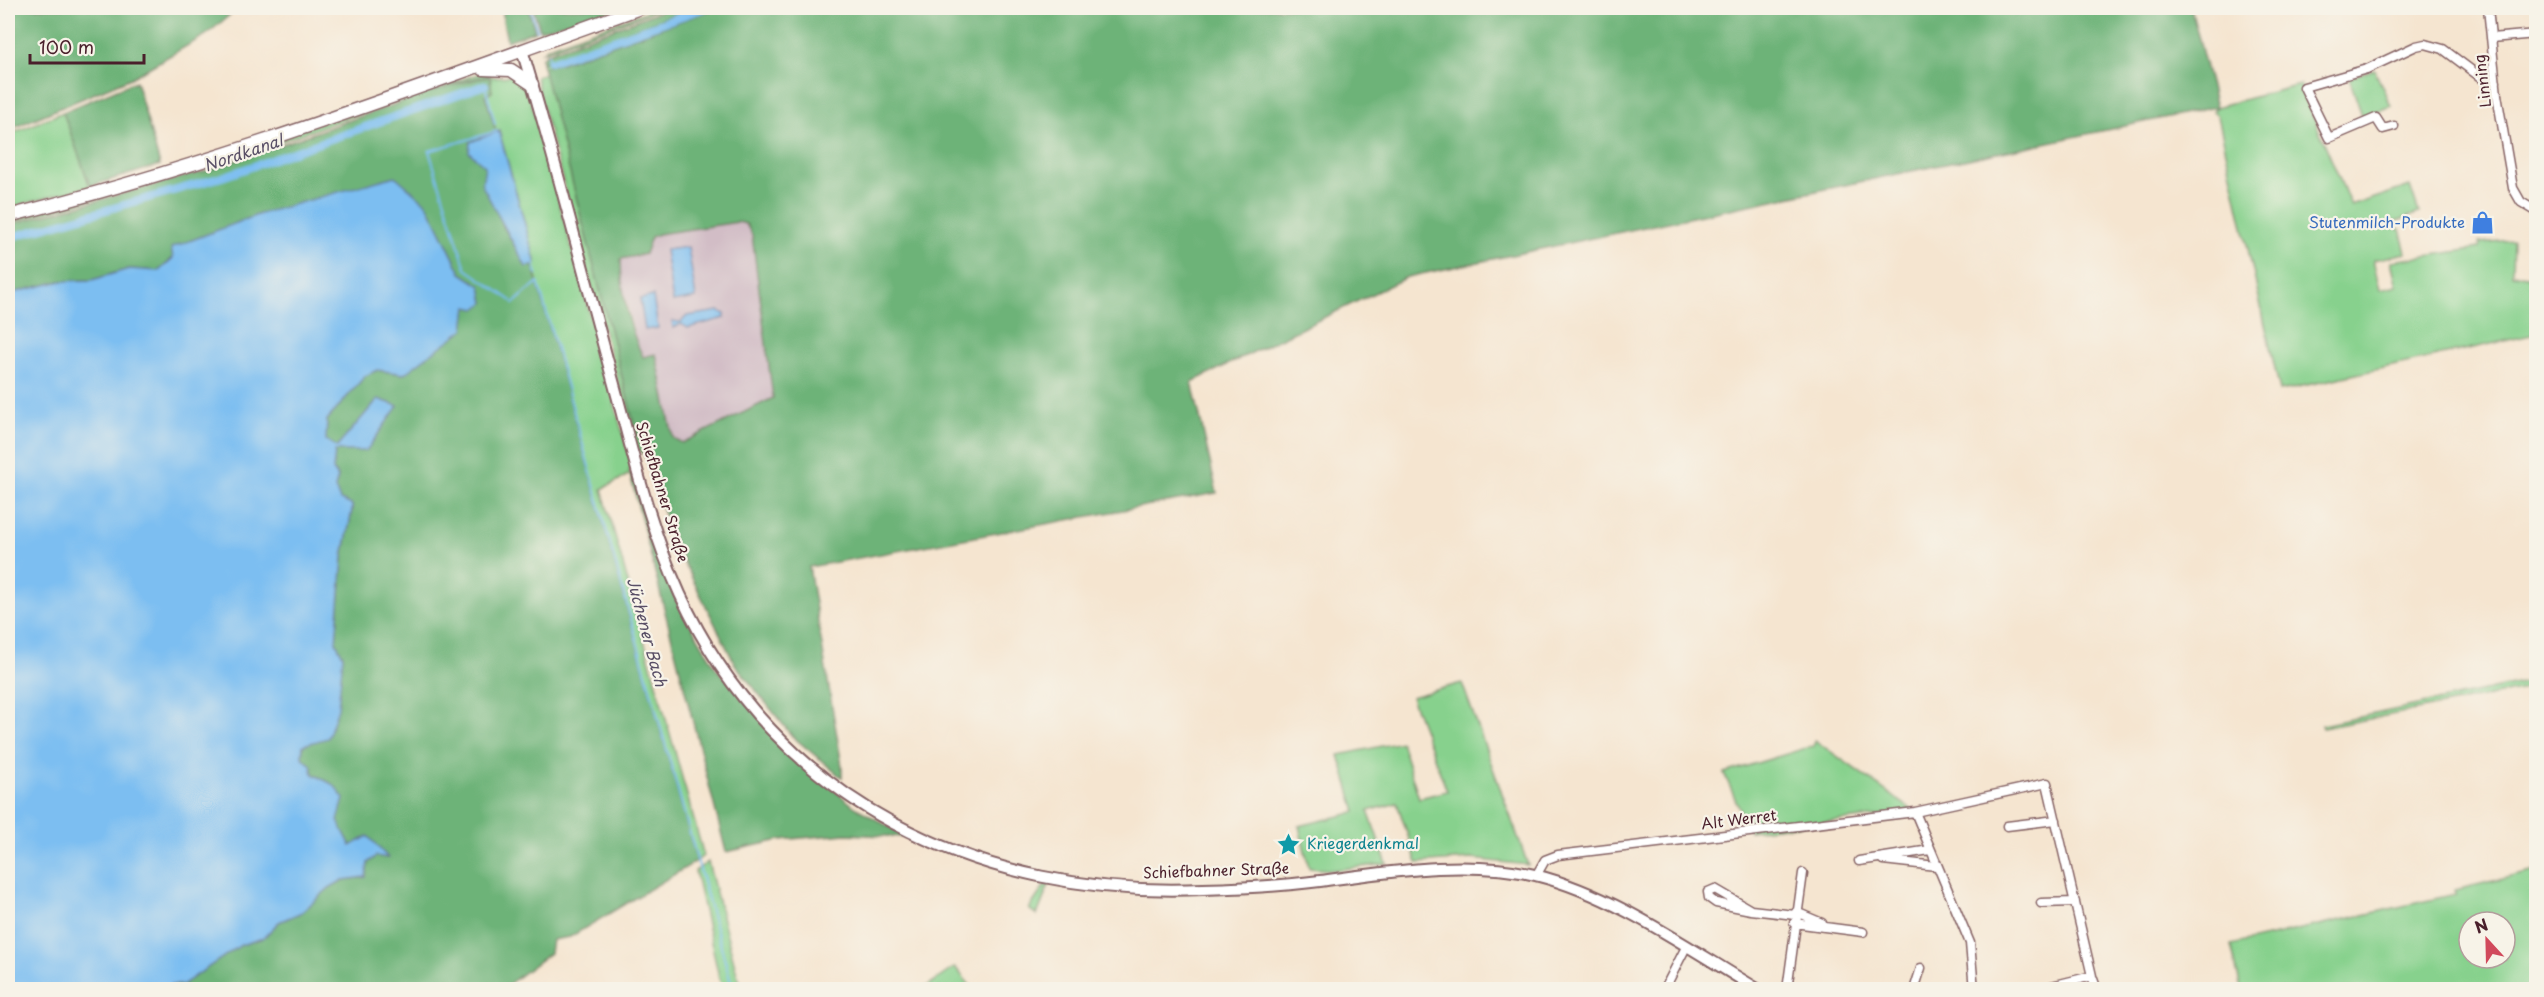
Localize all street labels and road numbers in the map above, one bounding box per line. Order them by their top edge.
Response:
street label: Linning [2467,53,2496,109]
street label: Schiefbahner Straße [631,418,696,565]
street label: Alt Werret [1700,802,1778,835]
street label: Schiefbahner Straße [1143,855,1289,884]

